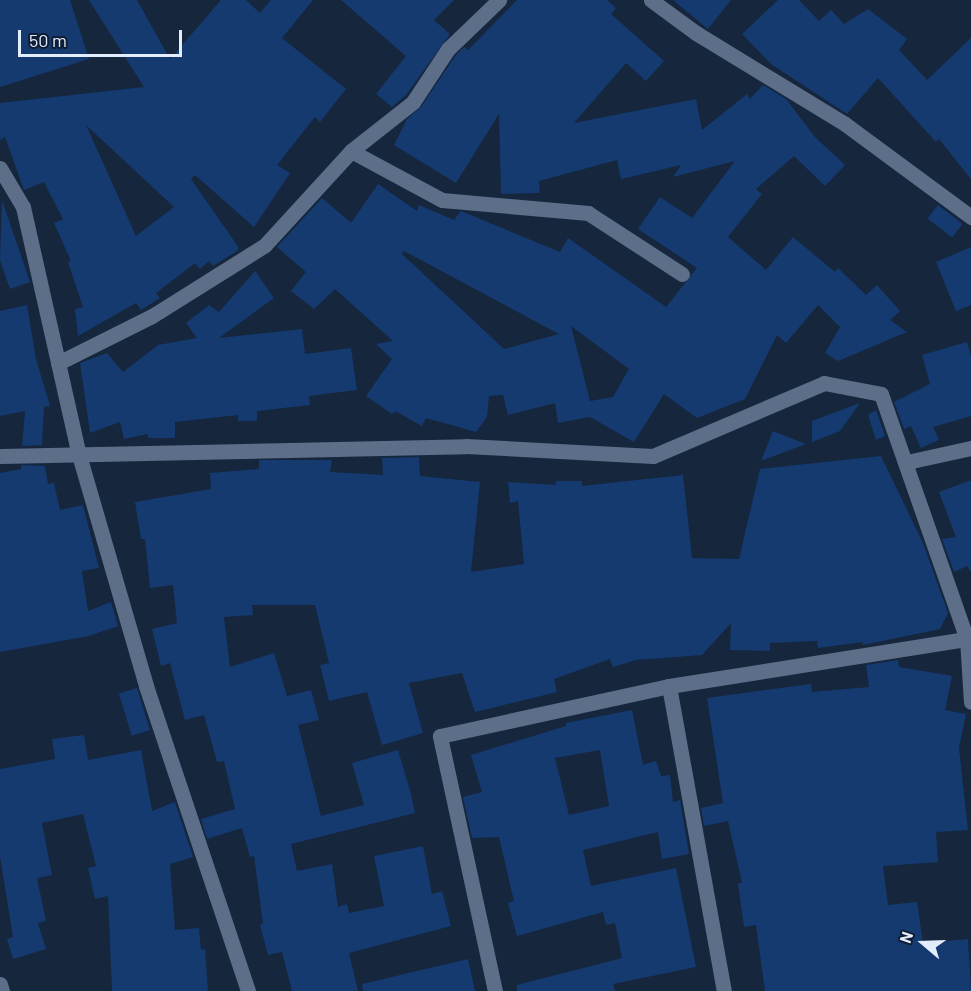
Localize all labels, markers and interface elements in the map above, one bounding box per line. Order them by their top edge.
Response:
scale bar [21,18,184,56]
text: 50 m [29,29,67,51]
north arrow [893,913,953,973]
text: N [895,929,916,945]

